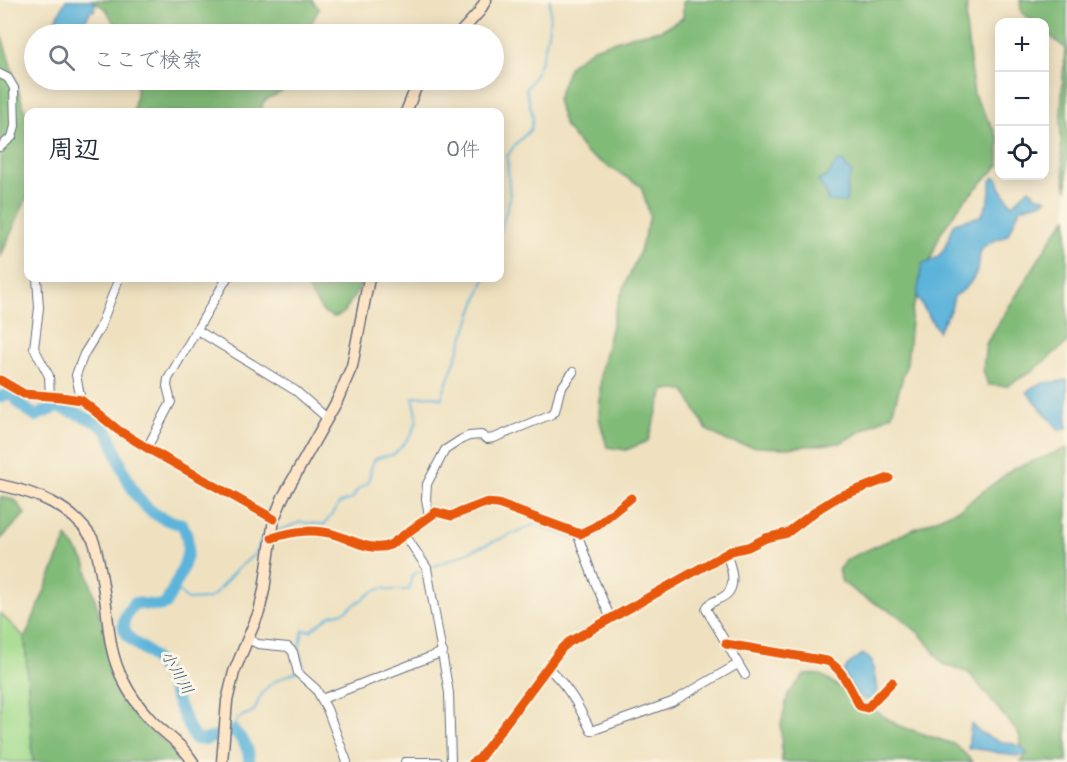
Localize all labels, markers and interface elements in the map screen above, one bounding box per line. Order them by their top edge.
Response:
map controls [995,18,1049,180]
button: + [995,18,1049,72]
search box [24,24,504,90]
icon: search [45,41,78,74]
text: ここで検索 [93,46,203,74]
button: − [995,72,1049,126]
button: locate [995,126,1049,180]
text: 周辺 [48,134,100,166]
text: 0件 [446,137,480,162]
water label: 小川川 [156,647,198,698]

